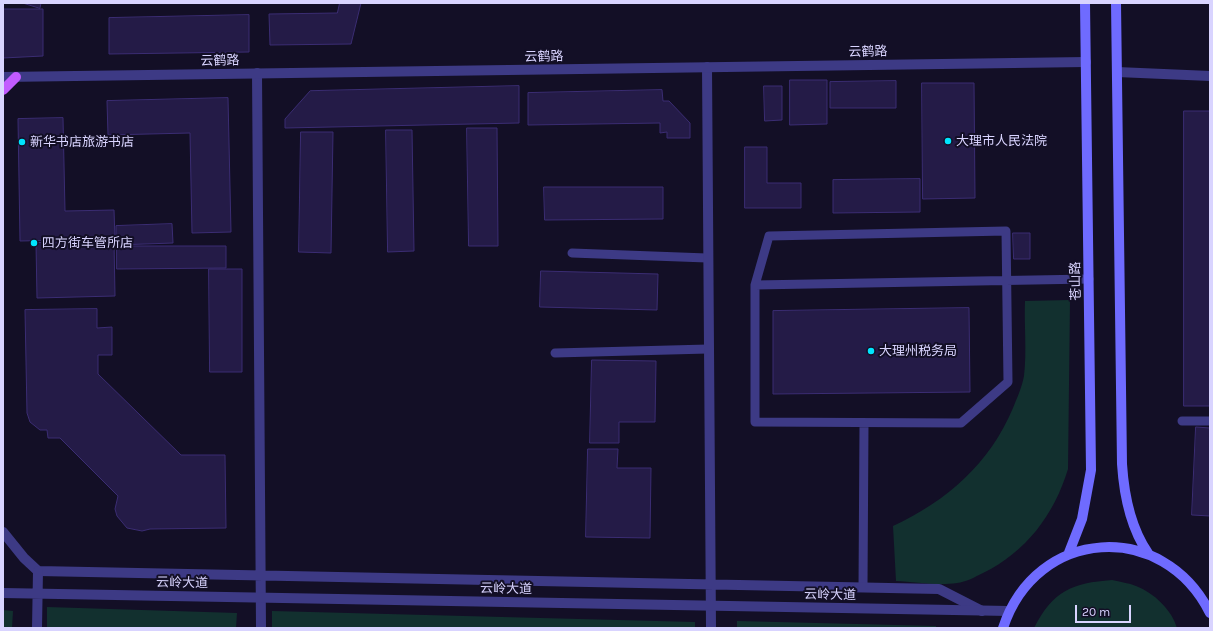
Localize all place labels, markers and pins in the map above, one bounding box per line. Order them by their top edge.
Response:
place label: 大理市人民法院 [956,133,1047,149]
place label: 新华书店旅游书店 [30,134,134,150]
marker: 大理市人民法院 [943,136,953,146]
marker: 新华书店旅游书店 [17,137,27,147]
place label: 四方街车管所店 [42,235,133,251]
marker: 四方街车管所店 [29,238,39,248]
place label: 大理州税务局 [879,343,957,359]
marker: 大理州税务局 [866,346,876,356]

